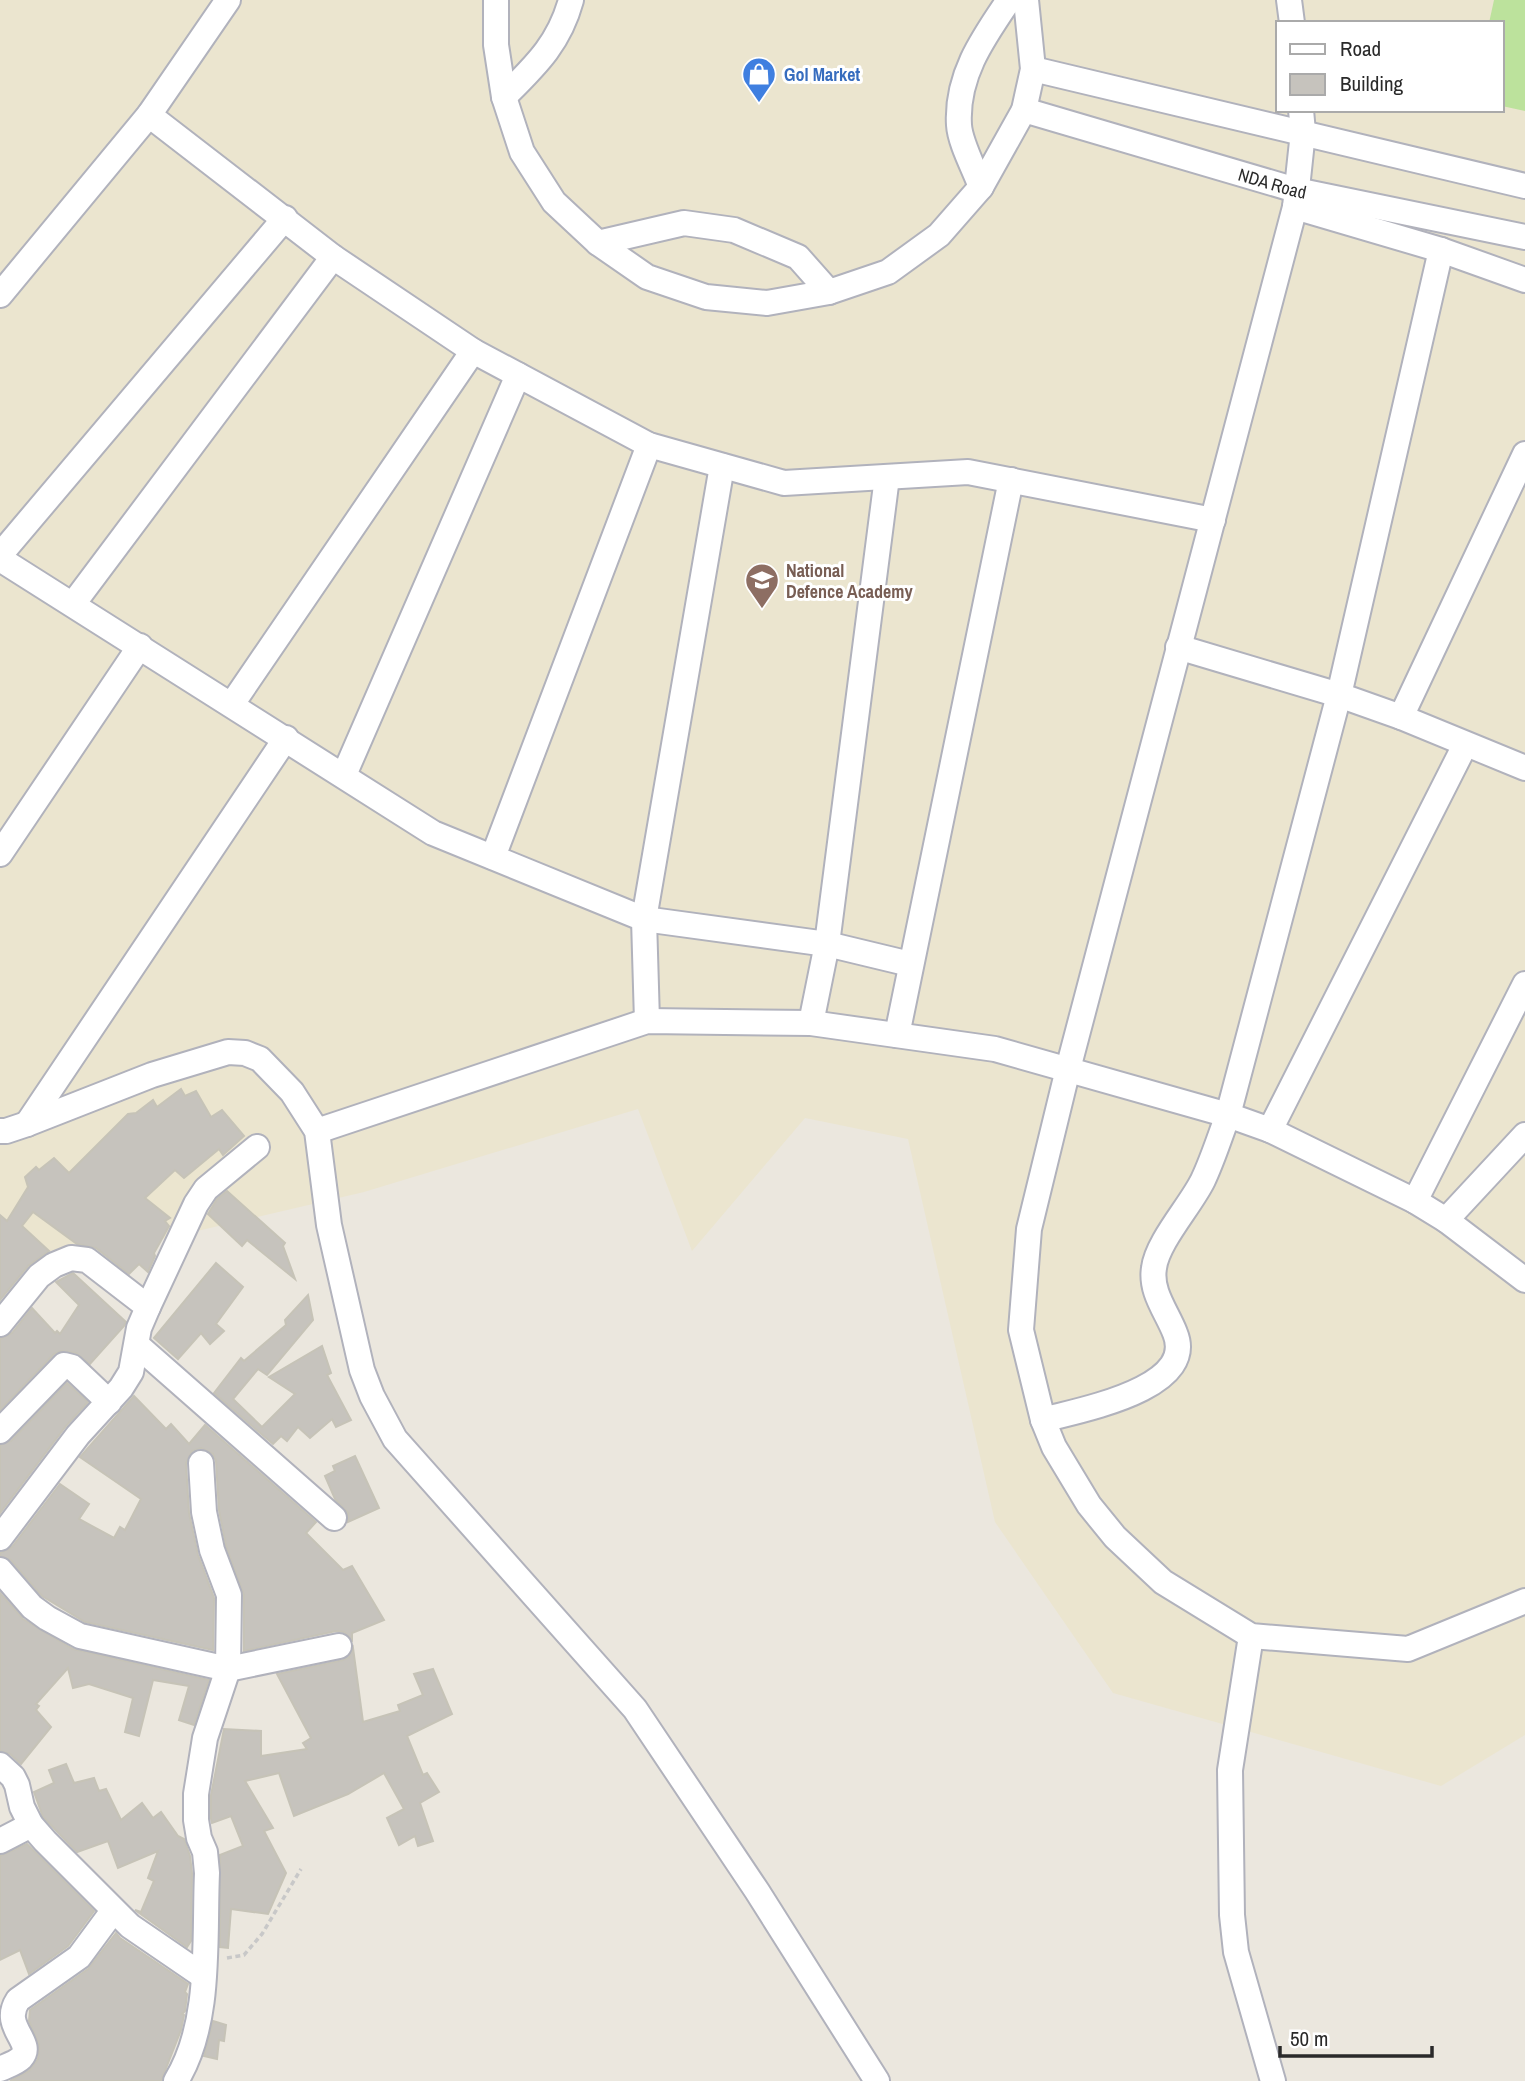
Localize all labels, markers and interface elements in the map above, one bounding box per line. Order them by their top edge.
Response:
legend [1276,21,1504,112]
text: Road [1340,34,1381,63]
shop icon: Gol Market [740,55,778,104]
place label: Gol Market [784,62,860,87]
text: Building [1340,69,1404,98]
street label: NDA Road [1235,161,1309,204]
place label: National Defence Academy [786,558,913,604]
school or university icon: National Defence Academy [743,561,781,610]
scale bar [1280,2014,1432,2058]
text: 50 m [1290,2024,1328,2053]

